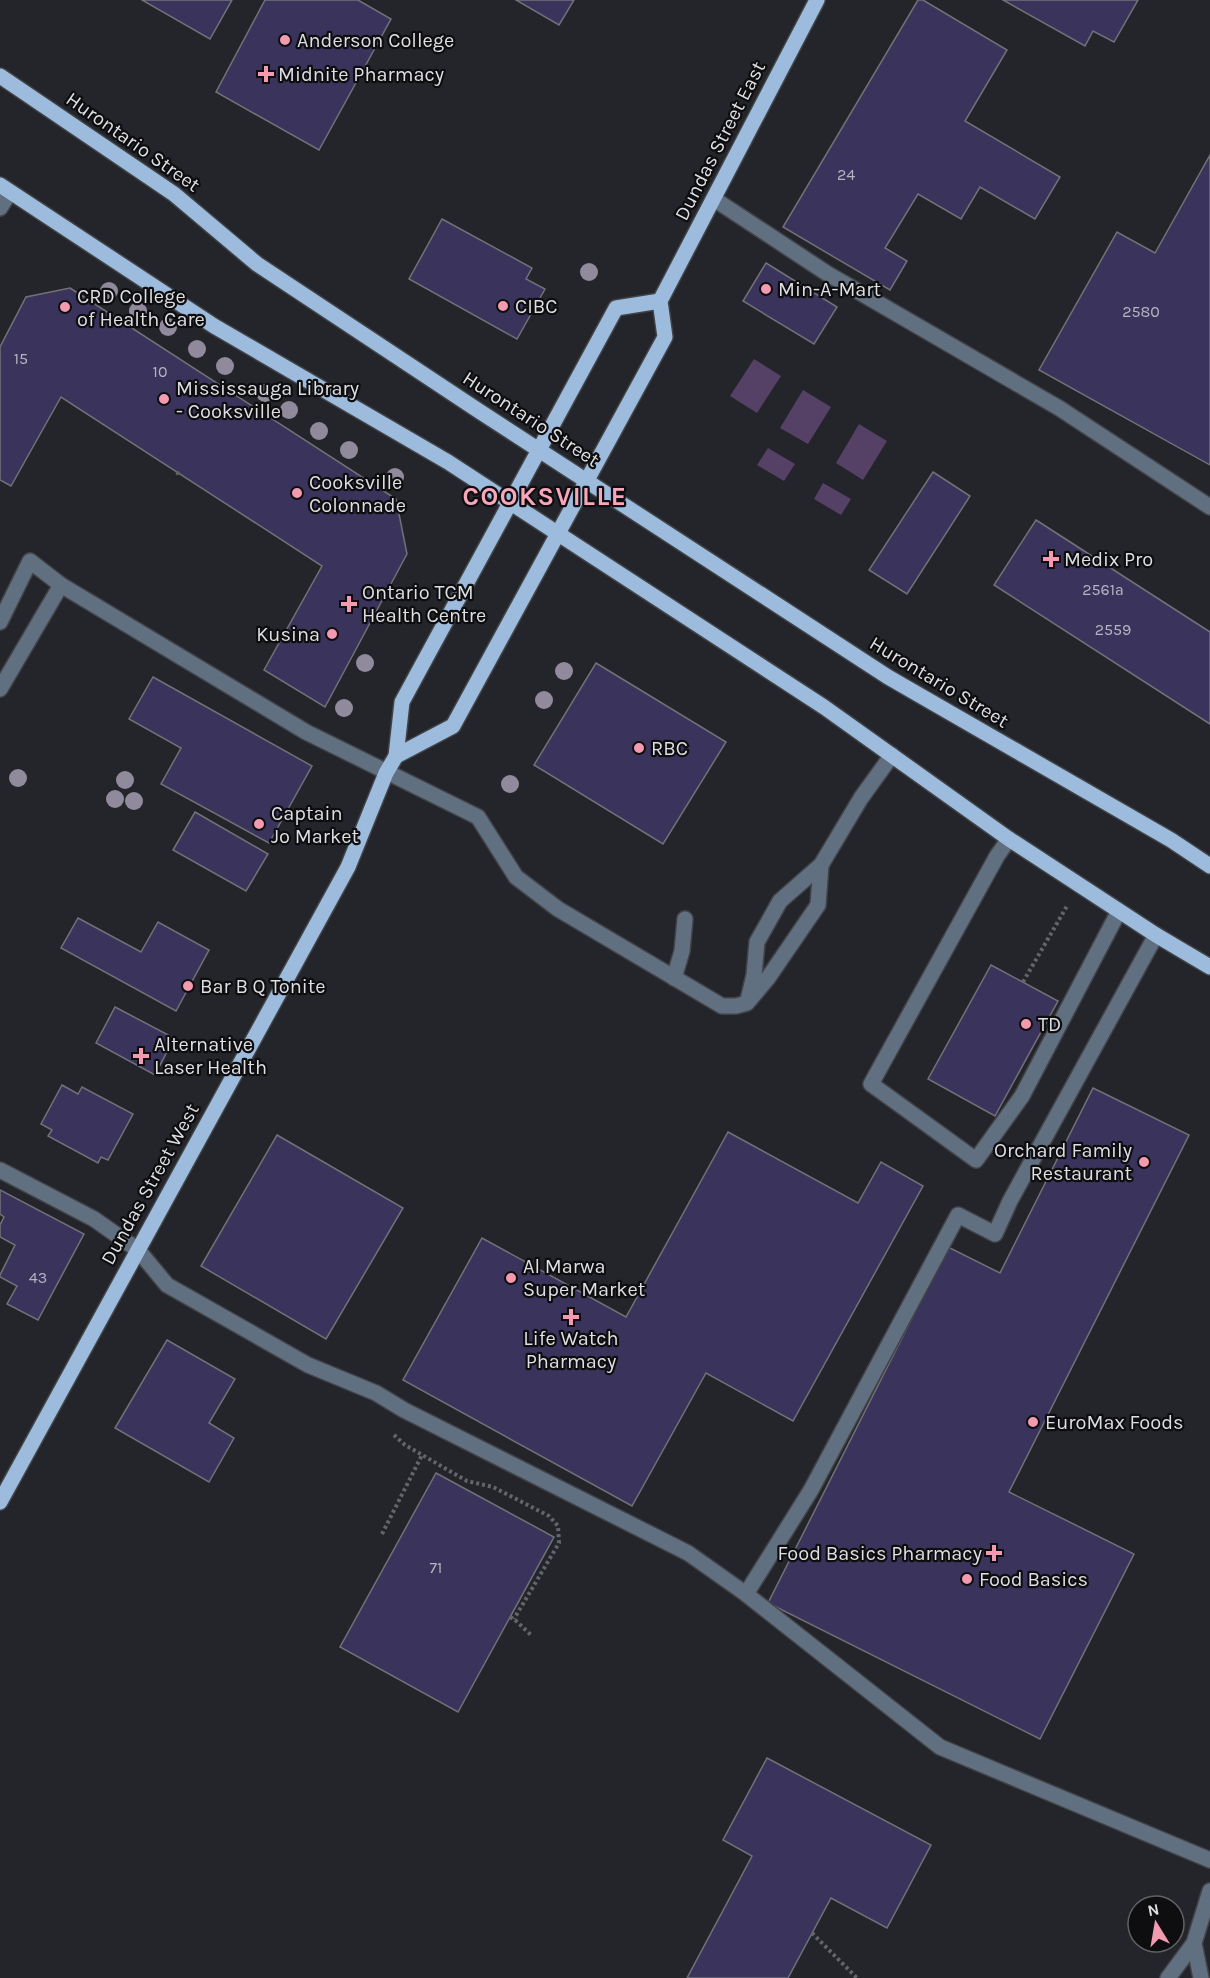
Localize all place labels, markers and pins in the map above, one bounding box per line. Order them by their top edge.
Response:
place label: Anderson College [297,29,454,52]
marker: Anderson College [278,33,292,47]
place label: Midnite Pharmacy [278,63,444,86]
marker: Midnite Pharmacy [259,67,273,81]
place label: Min-A-Mart [778,278,882,301]
marker: Min-A-Mart [759,282,773,296]
place label: CRD College of Health Care [77,285,205,331]
place label: CIBC [515,295,558,318]
marker: CIBC [496,299,510,313]
marker: CRD College of Health Care [58,300,72,314]
place label: Mississauga Library - Cooksville [176,377,359,423]
marker: Mississauga Library - Cooksville [157,392,171,406]
place label: Cooksville Colonnade [309,471,406,517]
marker: Cooksville Colonnade [290,486,304,500]
place label: Medix Pro [1064,548,1153,571]
marker: Medix Pro [1042,550,1060,568]
place label: Ontario TCM Health Centre [362,581,486,627]
marker: Ontario TCM Health Centre [340,595,358,613]
place label: Kusina [256,623,320,646]
marker: Kusina [325,627,339,641]
place label: RBC [651,737,688,760]
marker: RBC [632,741,646,755]
place label: Captain Jo Market [271,802,359,848]
marker: Captain Jo Market [252,817,266,831]
place label: Bar B Q Tonite [200,975,326,998]
marker: Bar B Q Tonite [181,979,195,993]
place label: TD [1038,1013,1061,1036]
marker: TD [1019,1017,1033,1031]
place label: Alternative Laser Health [154,1033,267,1079]
marker: Alternative Laser Health [132,1047,150,1065]
place label: Orchard Family Restaurant [994,1139,1132,1185]
marker: Orchard Family Restaurant [1137,1155,1151,1169]
place label: Al Marwa Super Market [523,1255,646,1301]
marker: Al Marwa Super Market [504,1271,518,1285]
marker: Life Watch Pharmacy [564,1310,578,1324]
place label: Life Watch Pharmacy [523,1327,619,1373]
place label: EuroMax Foods [1045,1411,1184,1434]
marker: EuroMax Foods [1026,1415,1040,1429]
place label: Food Basics Pharmacy [777,1542,982,1565]
marker: Food Basics Pharmacy [987,1546,1001,1560]
place label: Food Basics [979,1568,1088,1591]
marker: Food Basics [960,1572,974,1586]

